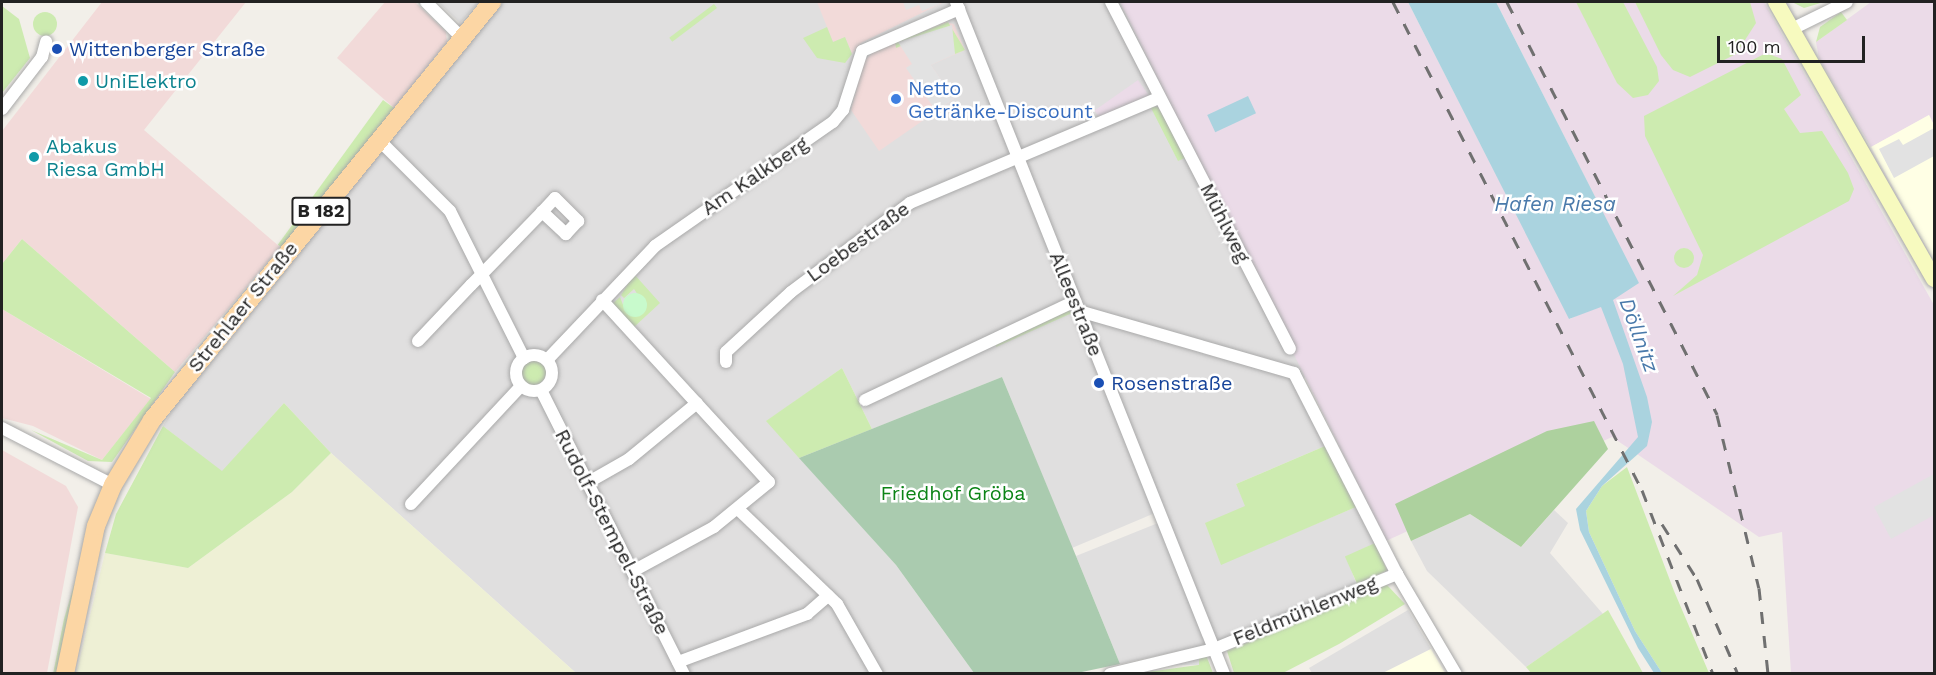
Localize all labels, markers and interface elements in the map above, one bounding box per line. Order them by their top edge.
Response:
scale bar [1720,24,1868,62]
text: 100 m [1728,36,1781,57]
place label: Wittenberger Straße [69,37,266,61]
marker: Wittenberger Straße [50,42,64,56]
place label: UniElektro [95,69,197,93]
marker: UniElektro [76,74,90,88]
place label: Netto Getränke-Discount [908,76,1093,123]
marker: Netto Getränke-Discount [889,92,903,106]
street label: Am Kalkberg [697,132,813,220]
place label: Abakus Riesa GmbH [46,134,165,181]
marker: Abakus Riesa GmbH [27,150,41,164]
street label: Mühlweg [1195,179,1255,267]
water label: Hafen Riesa [1494,191,1616,217]
road number: B 182 [291,196,351,226]
street label: Loebestraße [802,197,914,287]
street label: Strehlaer Straße [183,237,303,377]
street label: Alleestraße [1044,248,1108,360]
water label: Döllnitz [1614,294,1664,376]
place label: Rosenstraße [1111,371,1232,395]
marker: Rosenstraße [1092,376,1106,390]
street label: Rudolf-Stempel-Straße [550,425,674,639]
park label: Friedhof Gröba [880,481,1026,505]
street label: Feldmühlenweg [1229,571,1381,651]

